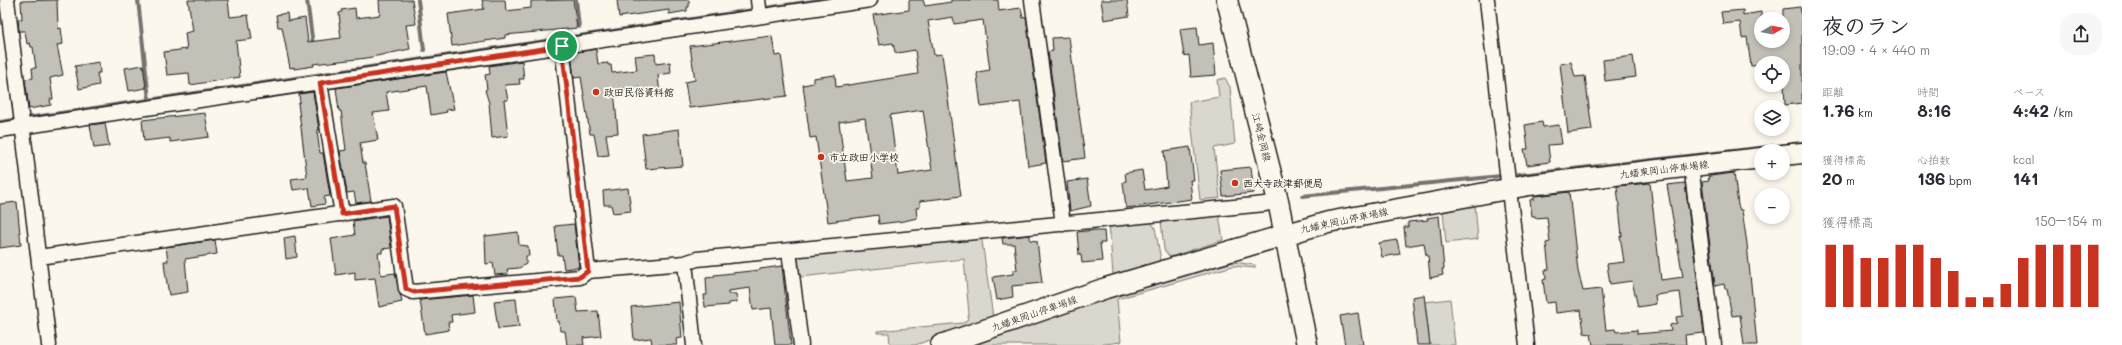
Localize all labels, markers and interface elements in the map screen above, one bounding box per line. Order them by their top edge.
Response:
text: 夜のラン [1822,11,1910,40]
north arrow [1754,12,1790,48]
map controls [1754,12,1790,224]
button: share [2060,13,2102,55]
pin [545,29,579,63]
icon: arrive [551,35,573,57]
text: 19:09 · 4 × 440 m [1822,41,1930,58]
button: locate [1754,56,1790,92]
text: 距離 [1822,84,1844,99]
text: 時間 [1917,84,1939,99]
text: ペース [2013,84,2045,99]
place label: 政田民俗資料館 [604,85,674,99]
marker: 政田民俗資料館 [591,87,601,97]
text: 1.76 [1822,99,1855,121]
text: 8:16 [1917,99,1951,121]
text: 4:42 [2013,99,2049,121]
button: layers [1754,100,1790,136]
text: km [1855,105,1873,120]
text: /km [2049,105,2073,120]
street label: 江崎金岡線 [1249,111,1275,163]
button: + [1754,144,1790,180]
place label: 市立政田小学校 [829,150,899,164]
marker: 市立政田小学校 [816,152,826,162]
text: 獲得標高 [1822,152,1866,167]
text: 心拍数 [1917,152,1950,167]
text: kcal [2013,152,2035,167]
street label: 九蟠東岡山停車場線 [1618,157,1710,181]
text: 20 [1822,167,1842,189]
text: 136 [1917,167,1945,189]
text: 141 [2013,167,2039,189]
text: m [1842,173,1855,188]
text: bpm [1945,173,1971,188]
place label: 西大寺政津郵便局 [1243,176,1323,190]
marker: 西大寺政津郵便局 [1230,178,1240,188]
button: − [1754,188,1790,224]
street label: 九蟠東岡山停車場線 [1299,204,1389,236]
text: 150–154 m [2034,212,2102,229]
text: 獲得標高 [1822,213,1874,230]
street label: 九蟠東岡山停車場線 [989,292,1079,334]

